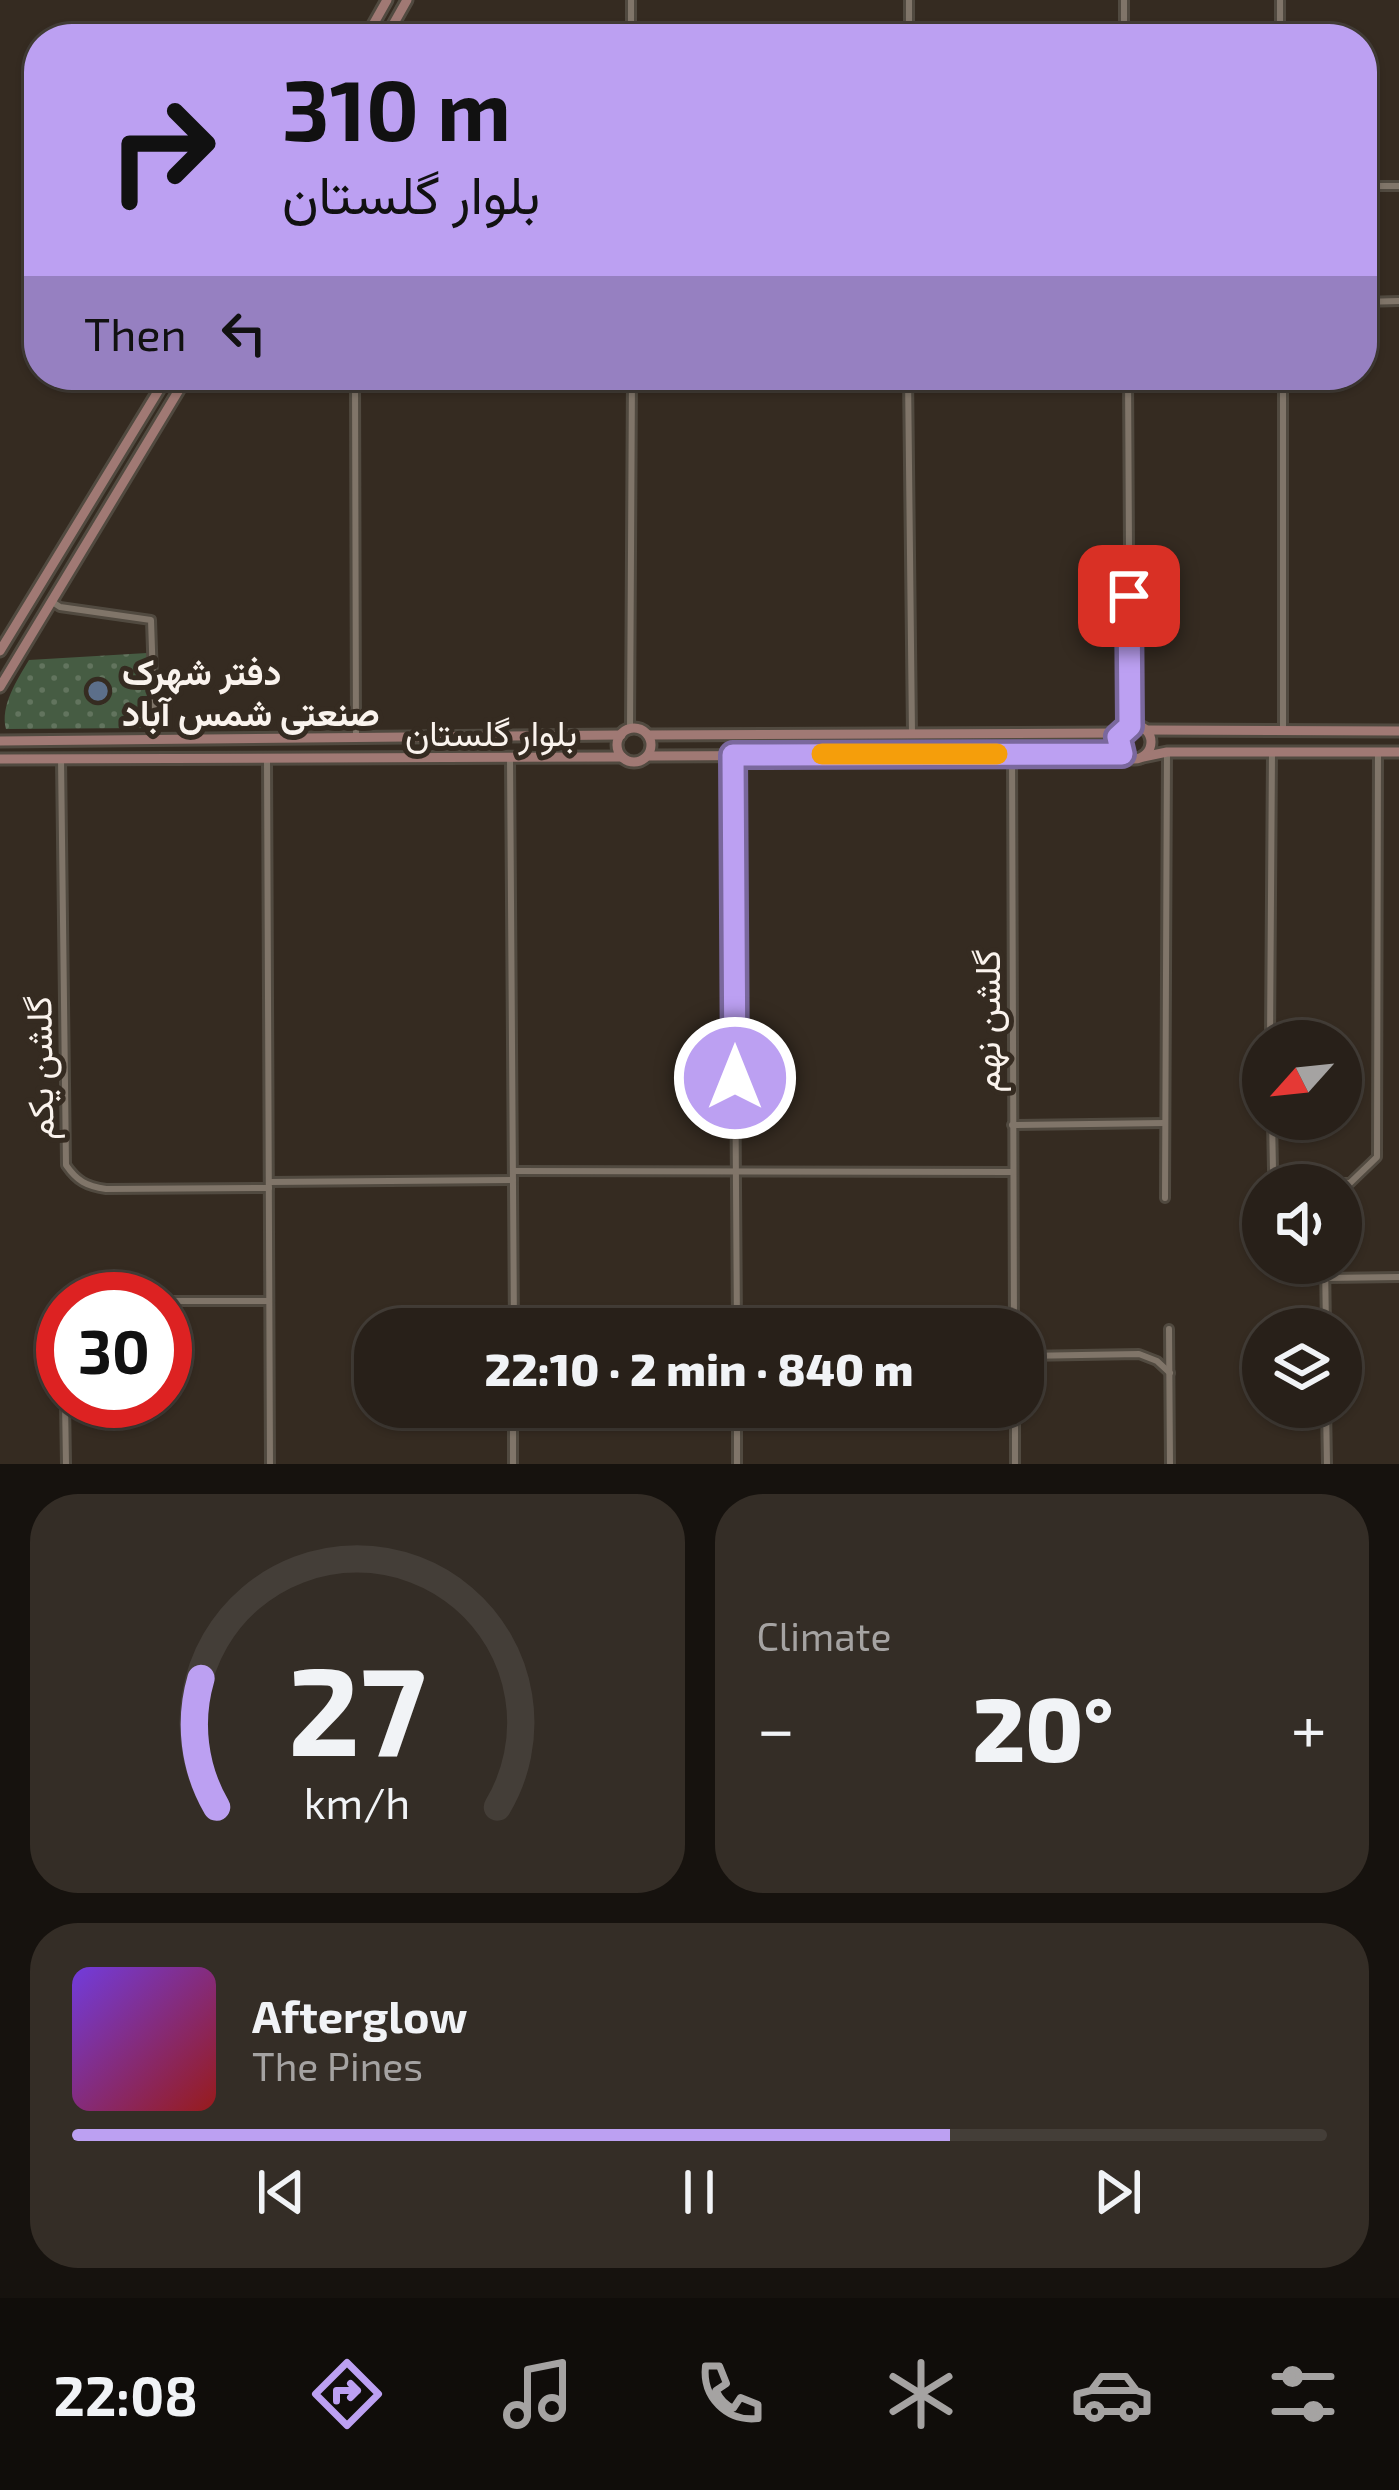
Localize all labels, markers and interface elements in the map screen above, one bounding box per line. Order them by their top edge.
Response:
text: 310 m [282,57,511,158]
icon: right [84,72,240,228]
text: بلوار گلستان [282,160,540,225]
icon: left [211,300,277,366]
text: Then [84,306,187,360]
pin [1078,545,1180,647]
icon: arrive [1096,563,1162,629]
place label: دفتر شهرک صنعتی شمس آباد [122,649,380,735]
marker: دفتر شهرک صنعتی شمس آباد [85,678,111,704]
street label: بلوار گلستان [405,710,577,756]
street label: گلشن نهم [964,950,1011,1092]
street label: گلشن یکم [15,995,65,1140]
position arrow [672,1015,798,1141]
north arrow [1242,1020,1362,1140]
map controls [1242,1020,1362,1428]
button: sound [1242,1164,1362,1284]
speed limit sign: 30 [36,1272,192,1428]
button: layers [1242,1308,1362,1428]
text: 22:10 · 2 min · 840 m [485,1341,913,1395]
text: Climate [757,1612,891,1659]
text: 27 [288,1631,426,1781]
text: 20° [972,1672,1114,1780]
text: − [757,1687,795,1766]
text: + [1291,1687,1327,1766]
text: km/h [304,1775,410,1827]
text: Afterglow [252,1988,468,2042]
text: The Pines [252,2042,423,2089]
icon: previous [248,2159,314,2225]
icon: pause [666,2159,732,2225]
icon: next [1085,2159,1151,2225]
icon: directions [305,2352,389,2436]
icon: music [496,2352,580,2436]
icon: phone [688,2352,772,2436]
icon: climate [879,2352,963,2436]
icon: car [1070,2352,1154,2436]
icon: filters [1261,2352,1345,2436]
text: 22:08 [54,2362,198,2427]

